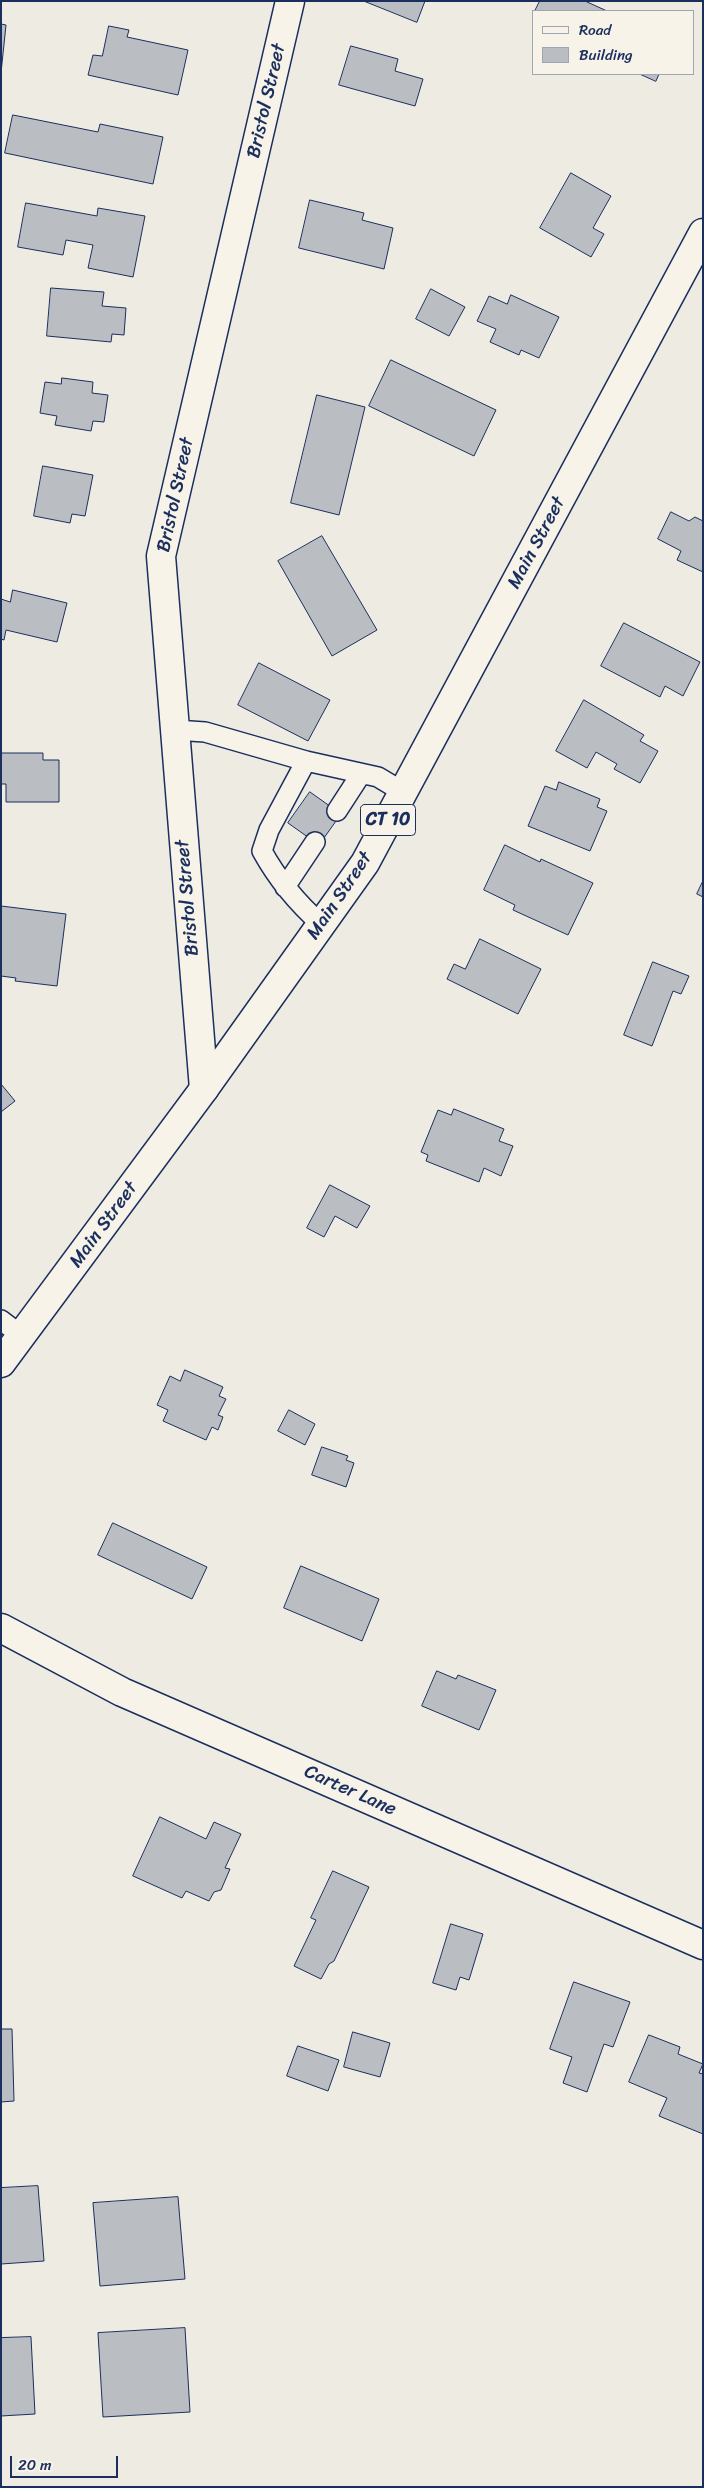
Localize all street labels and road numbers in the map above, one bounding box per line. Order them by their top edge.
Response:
street label: Bristol Street [243,42,291,160]
street label: Bristol Street [153,436,199,554]
street label: Main Street [503,493,571,593]
road number: CT 10 [360,804,416,836]
street label: Bristol Street [172,839,204,957]
street label: Main Street [302,848,378,944]
street label: Main Street [65,1178,143,1272]
street label: Carter Lane [300,1761,400,1821]

